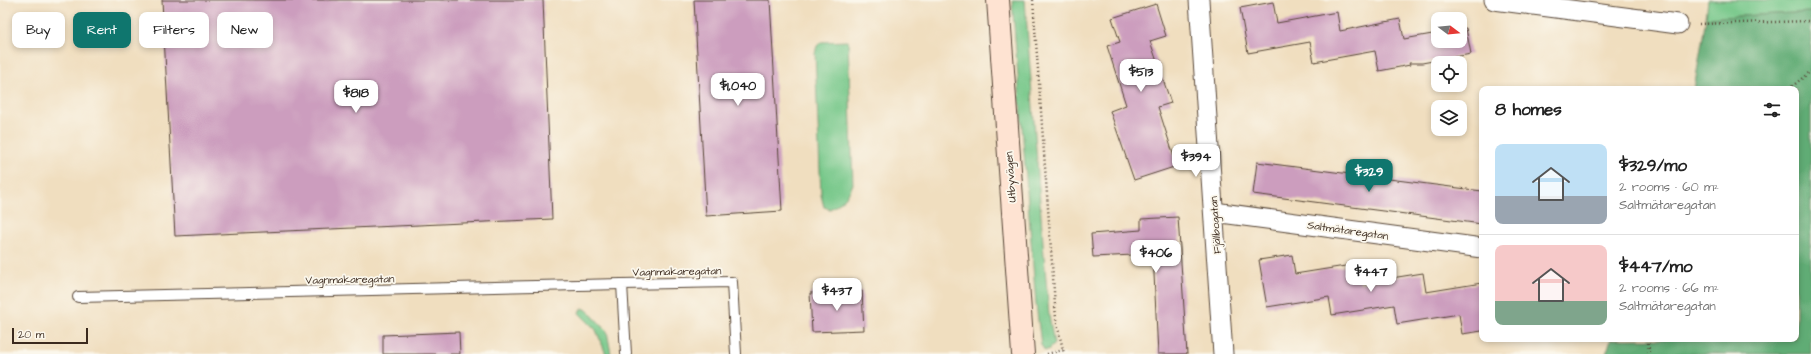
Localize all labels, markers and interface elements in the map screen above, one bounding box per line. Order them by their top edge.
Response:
chip: Buy [12,12,65,48]
chip: Rent [73,12,131,48]
chip: Filters [139,12,209,48]
chip: New [217,12,273,48]
north arrow [1431,12,1467,48]
map controls [1431,12,1467,136]
button: locate [1431,56,1467,92]
pin: $513 [1117,59,1165,93]
text: $513 [1129,63,1153,81]
pin: $1,040 [705,73,771,107]
text: $1,040 [720,77,756,95]
pin: $818 [332,80,380,114]
text: $818 [343,84,369,102]
text: 8 homes [1495,98,1562,122]
icon: filters [1761,99,1783,121]
button: layers [1431,100,1467,136]
pin: $394 [1172,144,1220,178]
text: $394 [1181,148,1211,166]
street label: Utbyvägen [1001,150,1021,203]
text: $329/mo [1619,154,1687,178]
pin: $329 [1345,159,1393,193]
icon: home [1527,160,1575,208]
text: $329 [1355,163,1383,181]
text: 2 rooms · 60 m² [1619,178,1719,196]
street label: Fjällbogatan [1206,195,1226,254]
text: Saltmätaregatan [1619,196,1716,214]
street label: Saltmätaregatan [1306,217,1390,245]
pin: $406 [1132,240,1180,274]
text: $406 [1140,244,1172,262]
text: $447/mo [1619,255,1693,279]
pin: $447 [1347,259,1395,293]
icon: home [1527,261,1575,309]
street label: Vagnmakaregatan [632,263,722,281]
text: $447 [1355,263,1387,281]
street label: Vagnmakaregatan [305,271,395,289]
pin: $437 [813,278,861,312]
text: 2 rooms · 66 m² [1619,279,1719,297]
text: $437 [822,282,852,300]
text: Saltmätaregatan [1619,297,1716,315]
scale bar [12,326,88,345]
text: 20 m [18,327,44,342]

